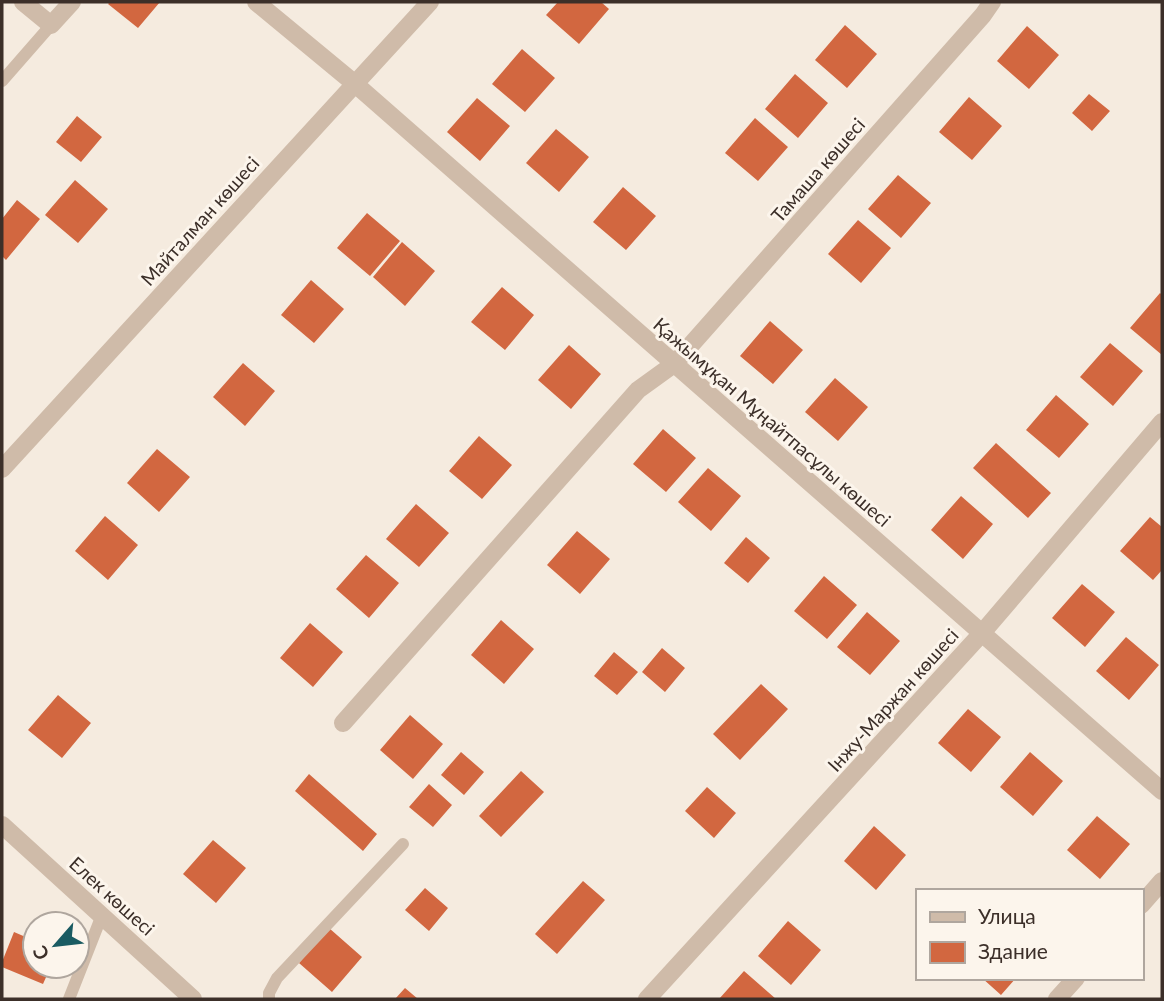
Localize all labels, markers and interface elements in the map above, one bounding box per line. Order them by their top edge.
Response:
street label: Тамаша көшесі [766,113,869,227]
street label: Майталман көшесі [136,151,264,290]
street label: Қажымұқан Мұңайтпасұлы көшесі [649,312,896,531]
street label: Інжу-Маржан көшесі [822,623,963,776]
street label: Елек көшесі [65,852,160,940]
legend [916,889,1143,980]
text: Улица [978,903,1036,928]
north arrow [21,910,91,980]
text: Здание [978,938,1048,963]
text: С [27,942,54,964]

